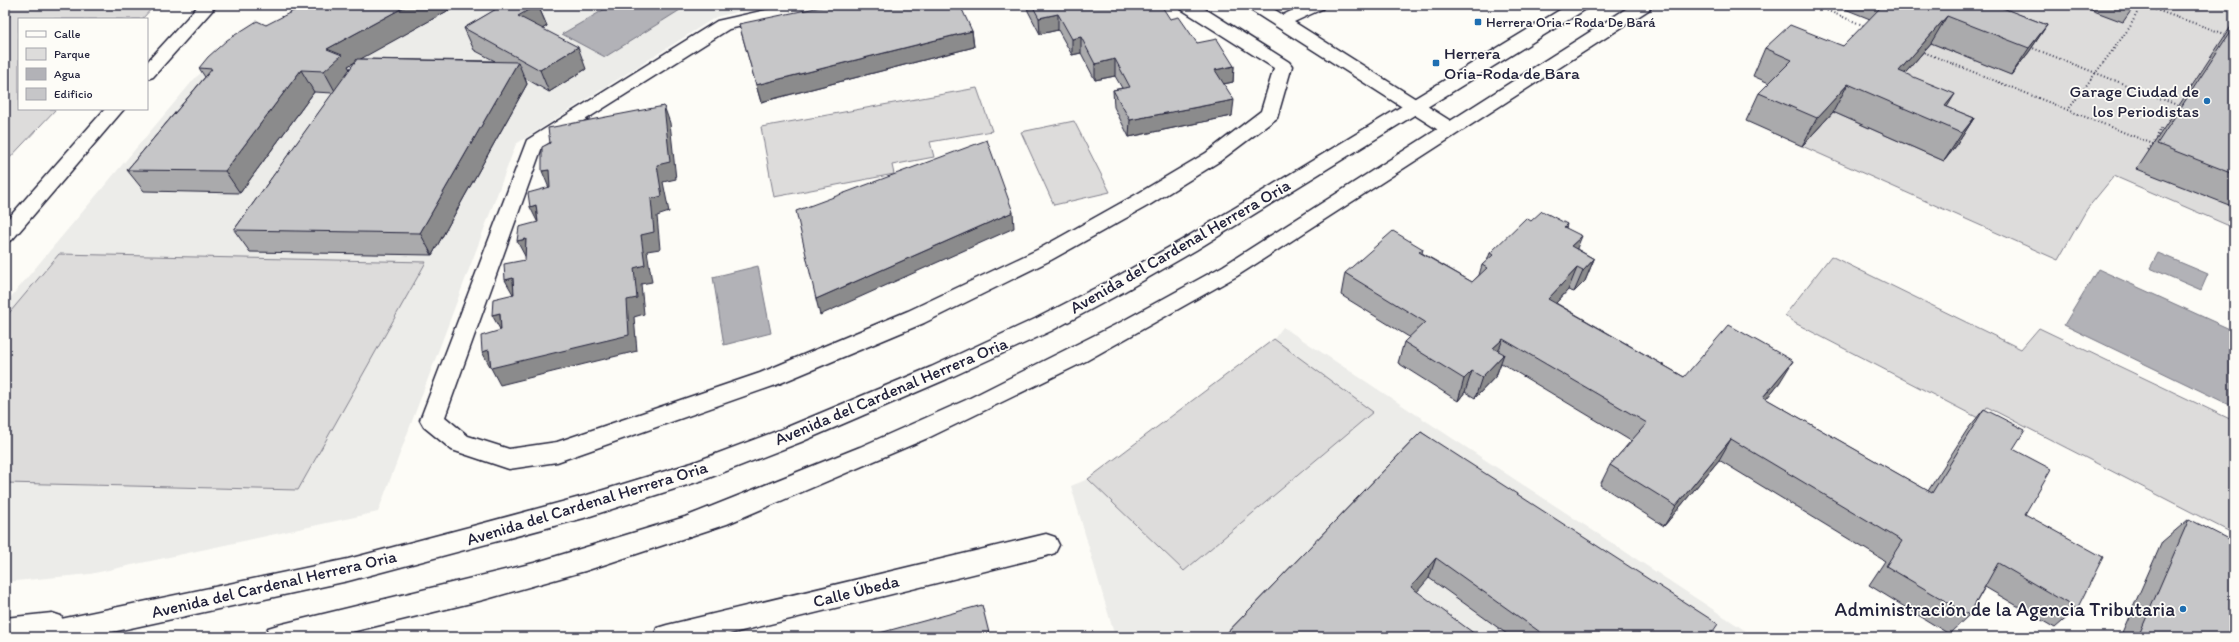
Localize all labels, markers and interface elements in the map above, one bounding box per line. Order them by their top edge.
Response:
place label: Herrera Oria - Roda De Bará [1486,14,1656,31]
marker: Herrera Oria - Roda De Bará [1473,17,1483,27]
legend [18,18,148,110]
text: Calle [54,27,81,41]
place label: Herrera Oria-Roda de Bara [1444,43,1580,83]
text: Parque [54,47,90,61]
marker: Herrera Oria-Roda de Bara [1431,58,1441,68]
text: Agua [54,67,80,81]
place label: Garage Ciudad de los Periodistas [2070,81,2199,121]
text: Edificio [54,87,93,101]
marker: Garage Ciudad de los Periodistas [2202,96,2212,106]
street label: Avenida del Cardenal Herrera Oria [1066,174,1294,317]
street label: Avenida del Cardenal Herrera Oria [772,333,1011,449]
street label: Avenida del Cardenal Herrera Oria [464,457,710,549]
street label: Avenida del Cardenal Herrera Oria [149,546,399,622]
street label: Calle Úbeda [811,571,901,611]
place label: Administración de la Agencia Tributaria [1835,597,2175,621]
marker: Administración de la Agencia Tributaria [2178,604,2188,614]

